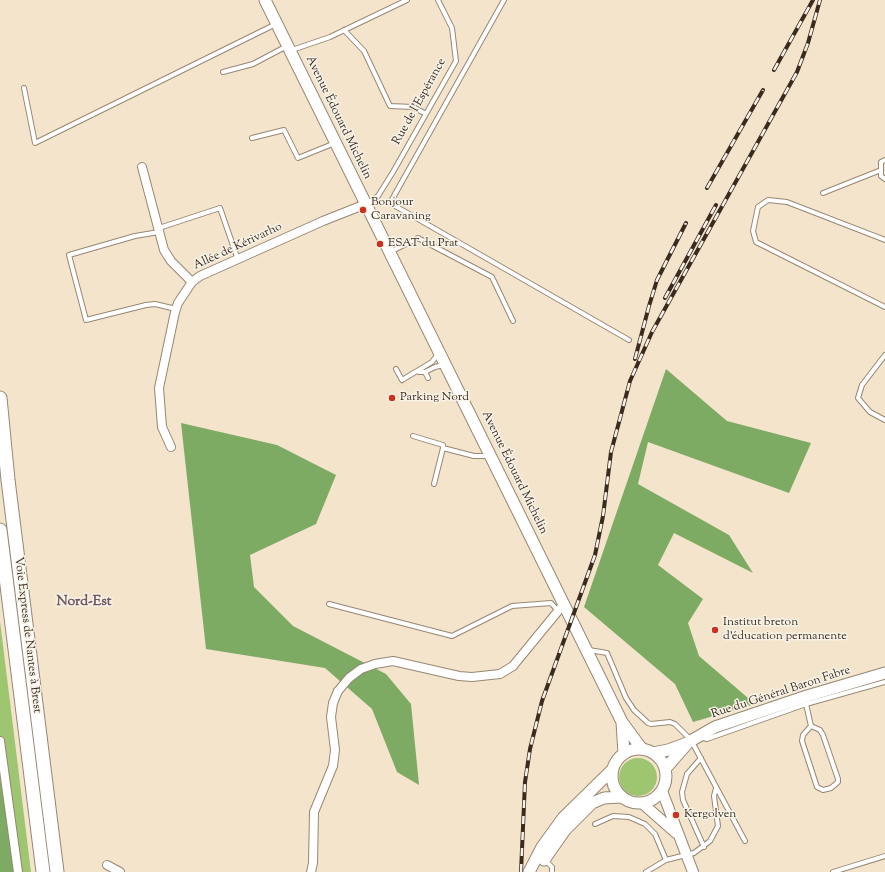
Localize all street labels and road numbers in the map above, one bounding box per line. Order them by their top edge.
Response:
street label: Avenue Édouard Michelin [302,54,374,182]
street label: Rue de l'Espérance [390,56,450,148]
street label: Allée de Kérivarho [191,220,285,274]
street label: Avenue Édouard Michelin [478,409,550,537]
street label: Voie Express de Nantes à Brest [10,556,44,714]
street label: Rue du Général Baron Fabre [710,664,852,722]

